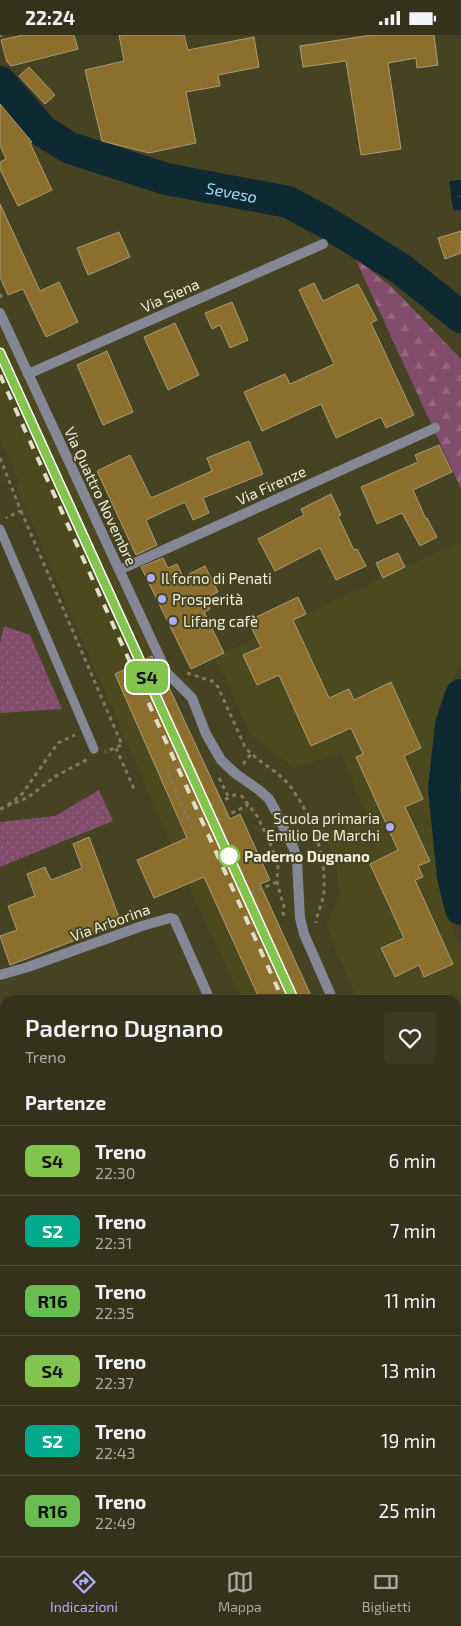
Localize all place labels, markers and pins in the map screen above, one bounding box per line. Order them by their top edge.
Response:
place label: Il forno di Penati [161,569,272,587]
marker: Il forno di Penati [145,572,157,584]
place label: Prosperità [172,590,243,608]
marker: Prosperità [156,593,168,605]
place label: Lifang cafè [183,612,258,630]
marker: Lifang cafè [167,615,179,627]
place label: Scuola primaria Emilio De Marchi [266,809,380,844]
marker: Scuola primaria Emilio De Marchi [384,821,396,833]
marker: Paderno Dugnano [218,845,240,867]
place label: Paderno Dugnano [244,847,370,865]

